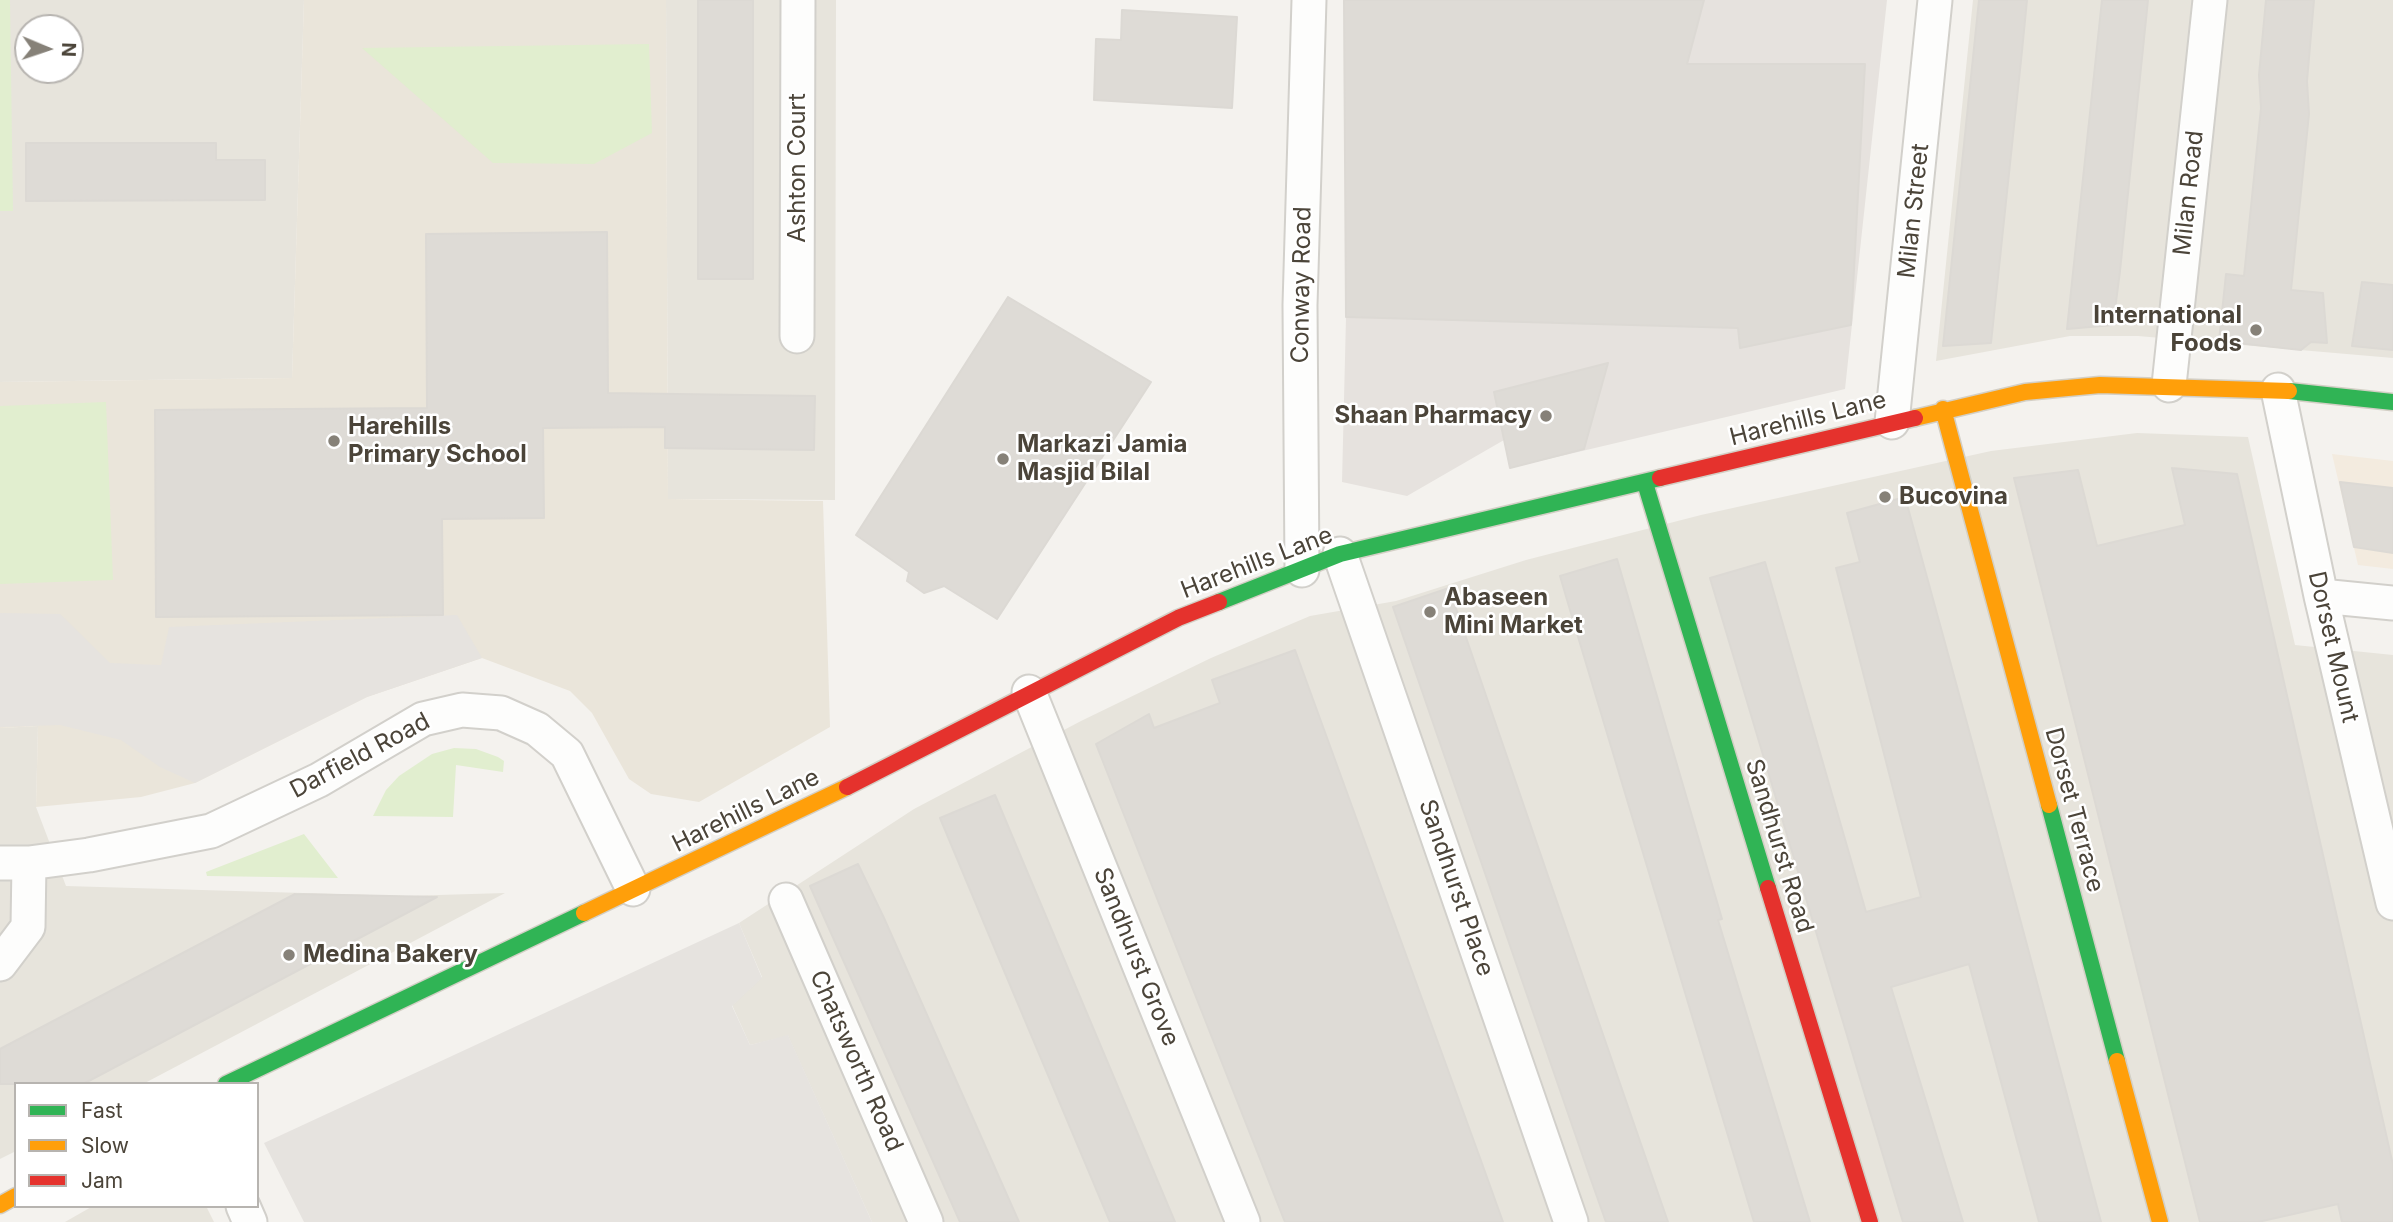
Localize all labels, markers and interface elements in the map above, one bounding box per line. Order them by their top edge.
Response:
north arrow [14,14,84,84]
text: N [57,42,80,57]
street label: Ashton Court [784,93,812,243]
street label: Milan Road [2168,129,2210,257]
street label: Milan Street [1893,142,1935,280]
street label: Conway Road [1286,206,1318,364]
place label: International Foods [2093,302,2242,358]
marker: International Foods [2248,322,2264,338]
street label: Harehills Lane [1727,386,1889,452]
place label: Shaan Pharmacy [1335,402,1532,430]
marker: Shaan Pharmacy [1538,408,1554,424]
place label: Harehills Primary School [348,413,527,469]
place label: Markazi Jamia Masjid Bilal [1017,431,1188,487]
marker: Harehills Primary School [326,433,342,449]
marker: Markazi Jamia Masjid Bilal [995,451,1011,467]
place label: Bucovina [1899,483,2008,511]
marker: Bucovina [1877,489,1893,505]
street label: Harehills Lane [1177,521,1337,605]
street label: Dorset Mount [2302,569,2364,725]
place label: Abaseen Mini Market [1444,584,1583,640]
marker: Abaseen Mini Market [1422,604,1438,620]
street label: Darfield Road [285,707,435,805]
street label: Dorset Terrace [2038,725,2110,895]
street label: Sandhurst Road [1739,756,1819,936]
street label: Harehills Lane [668,763,824,859]
street label: Sandhurst Place [1412,796,1500,980]
street label: Sandhurst Grove [1087,864,1185,1050]
place label: Medina Bakery [303,941,478,969]
marker: Medina Bakery [281,947,297,963]
street label: Chatsworth Road [803,966,909,1156]
legend [14,1082,259,1208]
text: Fast [81,1098,123,1123]
text: Slow [81,1133,129,1158]
text: Jam [81,1168,123,1193]

